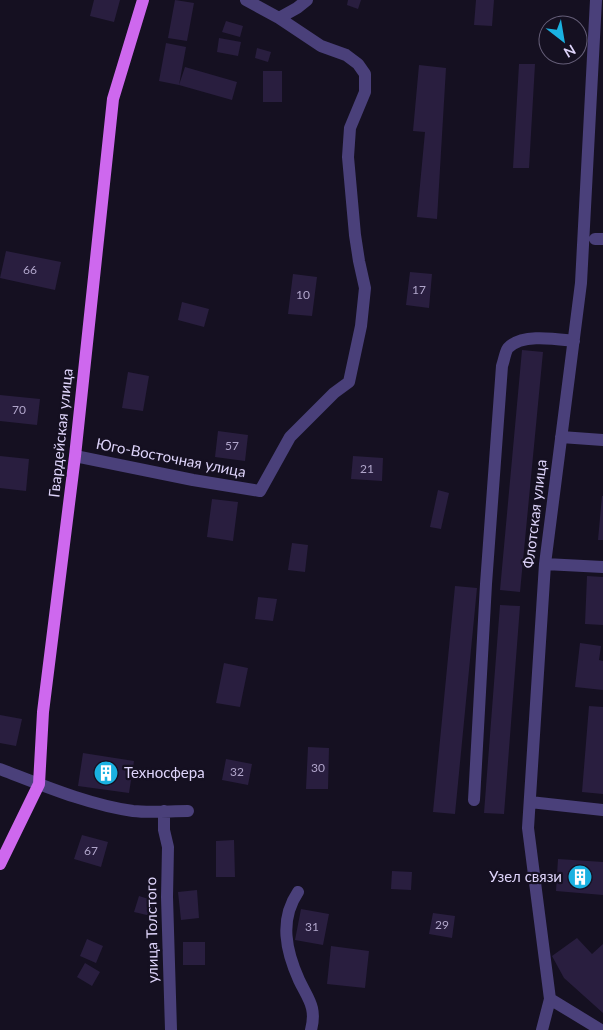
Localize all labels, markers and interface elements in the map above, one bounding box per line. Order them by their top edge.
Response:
north arrow [538,15,588,65]
text: N [561,42,579,62]
house number: 66 [23,262,37,277]
house number: 17 [412,282,426,297]
house number: 10 [296,287,310,302]
street label: Гвардейская улица [44,367,76,498]
house number: 70 [12,402,26,417]
street label: Юго-Восточная улица [95,434,248,480]
house number: 57 [225,438,239,453]
street label: Флотская улица [518,458,550,569]
house number: 21 [360,461,374,476]
building icon: Техносфера [93,760,119,786]
house number: 30 [311,760,325,775]
place label: Техносфера [124,763,205,781]
house number: 32 [230,764,244,779]
house number: 67 [84,843,98,858]
building icon: Узел связи [567,864,593,890]
place label: Узел связи [489,867,562,885]
street label: улица Толстого [141,877,161,983]
house number: 29 [435,917,449,932]
house number: 31 [305,919,319,934]

